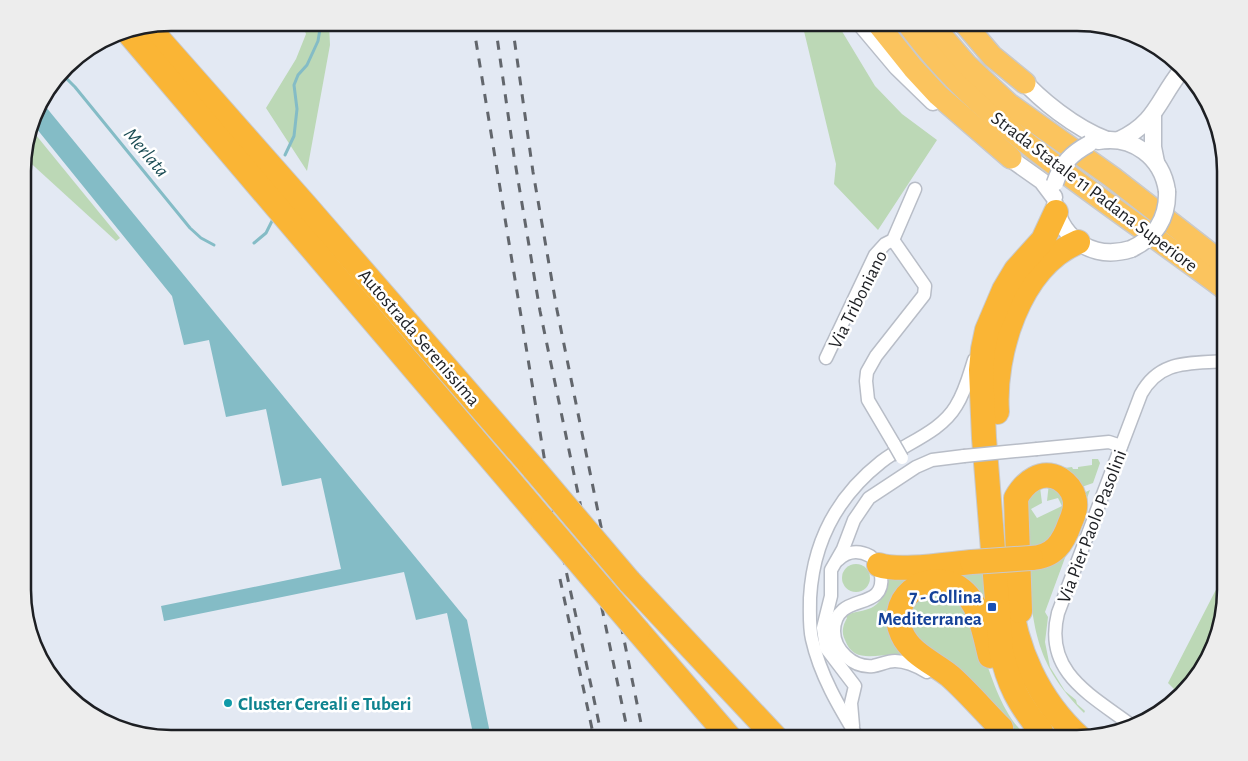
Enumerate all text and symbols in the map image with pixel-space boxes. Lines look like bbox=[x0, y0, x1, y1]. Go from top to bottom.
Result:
street label: Strada Statale 11 Padana Superiore bbox=[987, 108, 1201, 276]
water label: Merlata bbox=[120, 124, 172, 181]
street label: Via Triboniano bbox=[826, 248, 891, 352]
street label: Autostrada Serenissima bbox=[355, 266, 483, 410]
street label: Via Pier Paolo Pasolini bbox=[1054, 447, 1130, 606]
place label: 7 - Collina Mediterranea bbox=[878, 588, 982, 629]
marker: 7 - Collina Mediterranea bbox=[986, 601, 998, 613]
place label: Cluster Cereali e Tuberi bbox=[238, 695, 411, 714]
marker: Cluster Cereali e Tuberi bbox=[222, 697, 234, 709]

